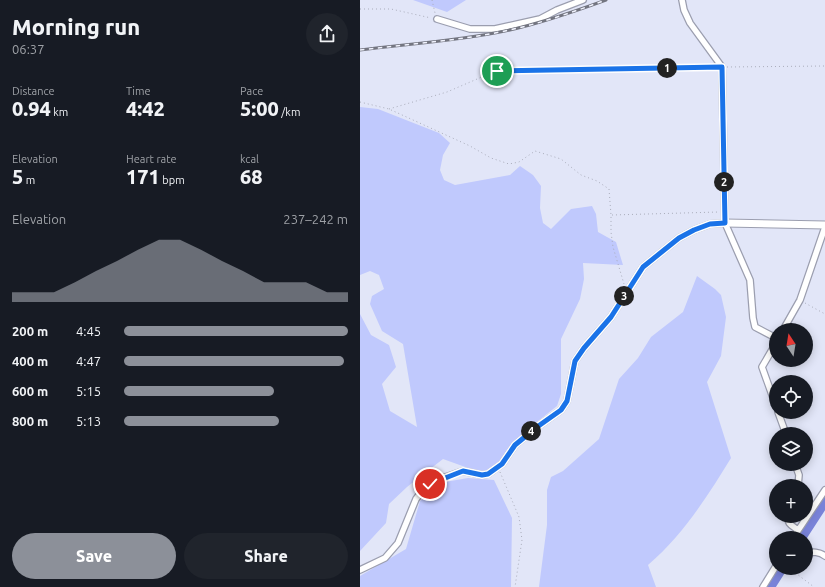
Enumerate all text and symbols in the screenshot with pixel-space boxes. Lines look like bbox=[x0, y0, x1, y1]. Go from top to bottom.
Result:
button: share bbox=[306, 13, 348, 55]
text: Morning run bbox=[12, 14, 140, 39]
text: 06:37 bbox=[12, 42, 45, 56]
pin bbox=[480, 54, 514, 88]
pin: 1 bbox=[657, 58, 677, 78]
icon: arrive bbox=[486, 60, 508, 82]
text: 1 bbox=[664, 62, 670, 74]
text: Distance bbox=[12, 85, 55, 97]
text: Time bbox=[126, 85, 151, 97]
text: Pace bbox=[240, 85, 263, 97]
text: 0.94 bbox=[12, 97, 51, 120]
text: 4:42 bbox=[126, 97, 165, 120]
text: 5:00 bbox=[240, 97, 279, 120]
text: km bbox=[51, 106, 68, 118]
text: /km bbox=[279, 106, 300, 118]
text: Elevation bbox=[12, 153, 58, 165]
text: Heart rate bbox=[126, 153, 177, 165]
text: kcal bbox=[240, 153, 259, 165]
text: 5 bbox=[12, 165, 23, 188]
text: 171 bbox=[126, 165, 160, 188]
text: 68 bbox=[240, 165, 263, 188]
pin: 2 bbox=[714, 172, 734, 192]
text: m bbox=[23, 174, 35, 186]
text: bpm bbox=[160, 174, 185, 186]
text: 2 bbox=[721, 176, 727, 188]
text: Elevation bbox=[12, 212, 66, 226]
text: 237–242 m bbox=[283, 212, 348, 226]
pin: 3 bbox=[614, 286, 634, 306]
text: 3 bbox=[621, 290, 627, 302]
north arrow bbox=[769, 323, 813, 367]
map controls bbox=[769, 323, 813, 575]
text: 200 m bbox=[12, 324, 48, 338]
text: 4:45 bbox=[76, 324, 101, 338]
text: 400 m bbox=[12, 354, 48, 368]
text: 4:47 bbox=[76, 354, 101, 368]
button: locate bbox=[769, 375, 813, 419]
text: 600 m bbox=[12, 384, 48, 398]
text: 5:15 bbox=[76, 384, 101, 398]
text: 800 m bbox=[12, 414, 48, 428]
text: 5:13 bbox=[76, 414, 101, 428]
pin: 4 bbox=[521, 421, 541, 441]
text: 4 bbox=[528, 425, 534, 437]
button: layers bbox=[769, 427, 813, 471]
pin bbox=[413, 467, 447, 501]
icon: check bbox=[419, 473, 441, 495]
button: + bbox=[769, 479, 813, 523]
button: − bbox=[769, 531, 813, 575]
button: Save bbox=[12, 533, 176, 579]
button: Share bbox=[184, 533, 348, 579]

